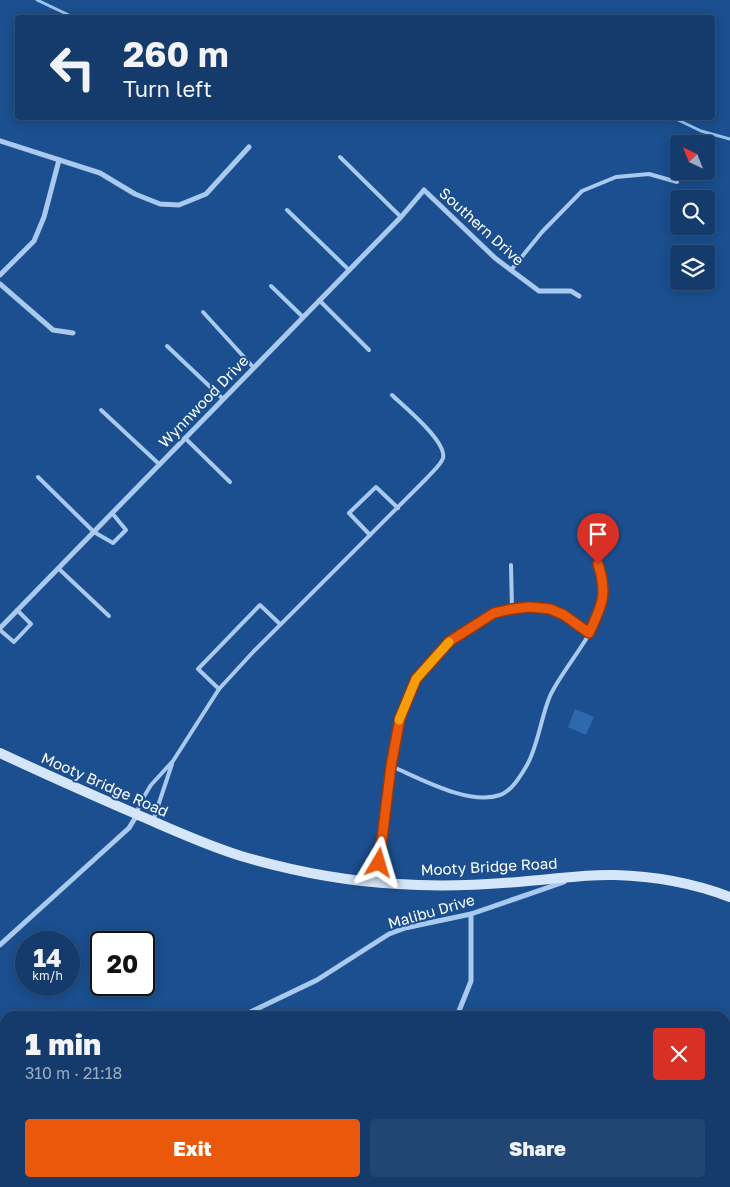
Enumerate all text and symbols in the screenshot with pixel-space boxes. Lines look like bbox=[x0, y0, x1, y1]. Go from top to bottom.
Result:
text: 260 m bbox=[123, 33, 229, 75]
icon: left bbox=[40, 35, 105, 100]
text: Turn left bbox=[123, 75, 212, 102]
north arrow bbox=[670, 135, 715, 180]
map controls bbox=[670, 135, 715, 290]
street label: Southern Drive bbox=[436, 183, 528, 269]
button: search bbox=[670, 190, 715, 235]
button: layers bbox=[670, 245, 715, 290]
street label: Wynnwood Drive bbox=[154, 351, 252, 451]
pin bbox=[577, 513, 619, 564]
icon: arrive bbox=[584, 520, 612, 548]
street label: Mooty Bridge Road bbox=[39, 748, 171, 820]
position arrow bbox=[352, 836, 404, 888]
street label: Mooty Bridge Road bbox=[420, 853, 558, 879]
street label: Malibu Drive bbox=[386, 890, 477, 932]
speed limit sign: 20 bbox=[90, 931, 155, 996]
text: 14 bbox=[33, 942, 62, 973]
text: km/h bbox=[32, 968, 63, 983]
text: 1 min bbox=[25, 1026, 101, 1062]
button: close bbox=[653, 1028, 705, 1080]
text: 310 m · 21:18 bbox=[25, 1063, 122, 1083]
button: Exit bbox=[25, 1119, 360, 1177]
button: Share bbox=[370, 1119, 705, 1177]

